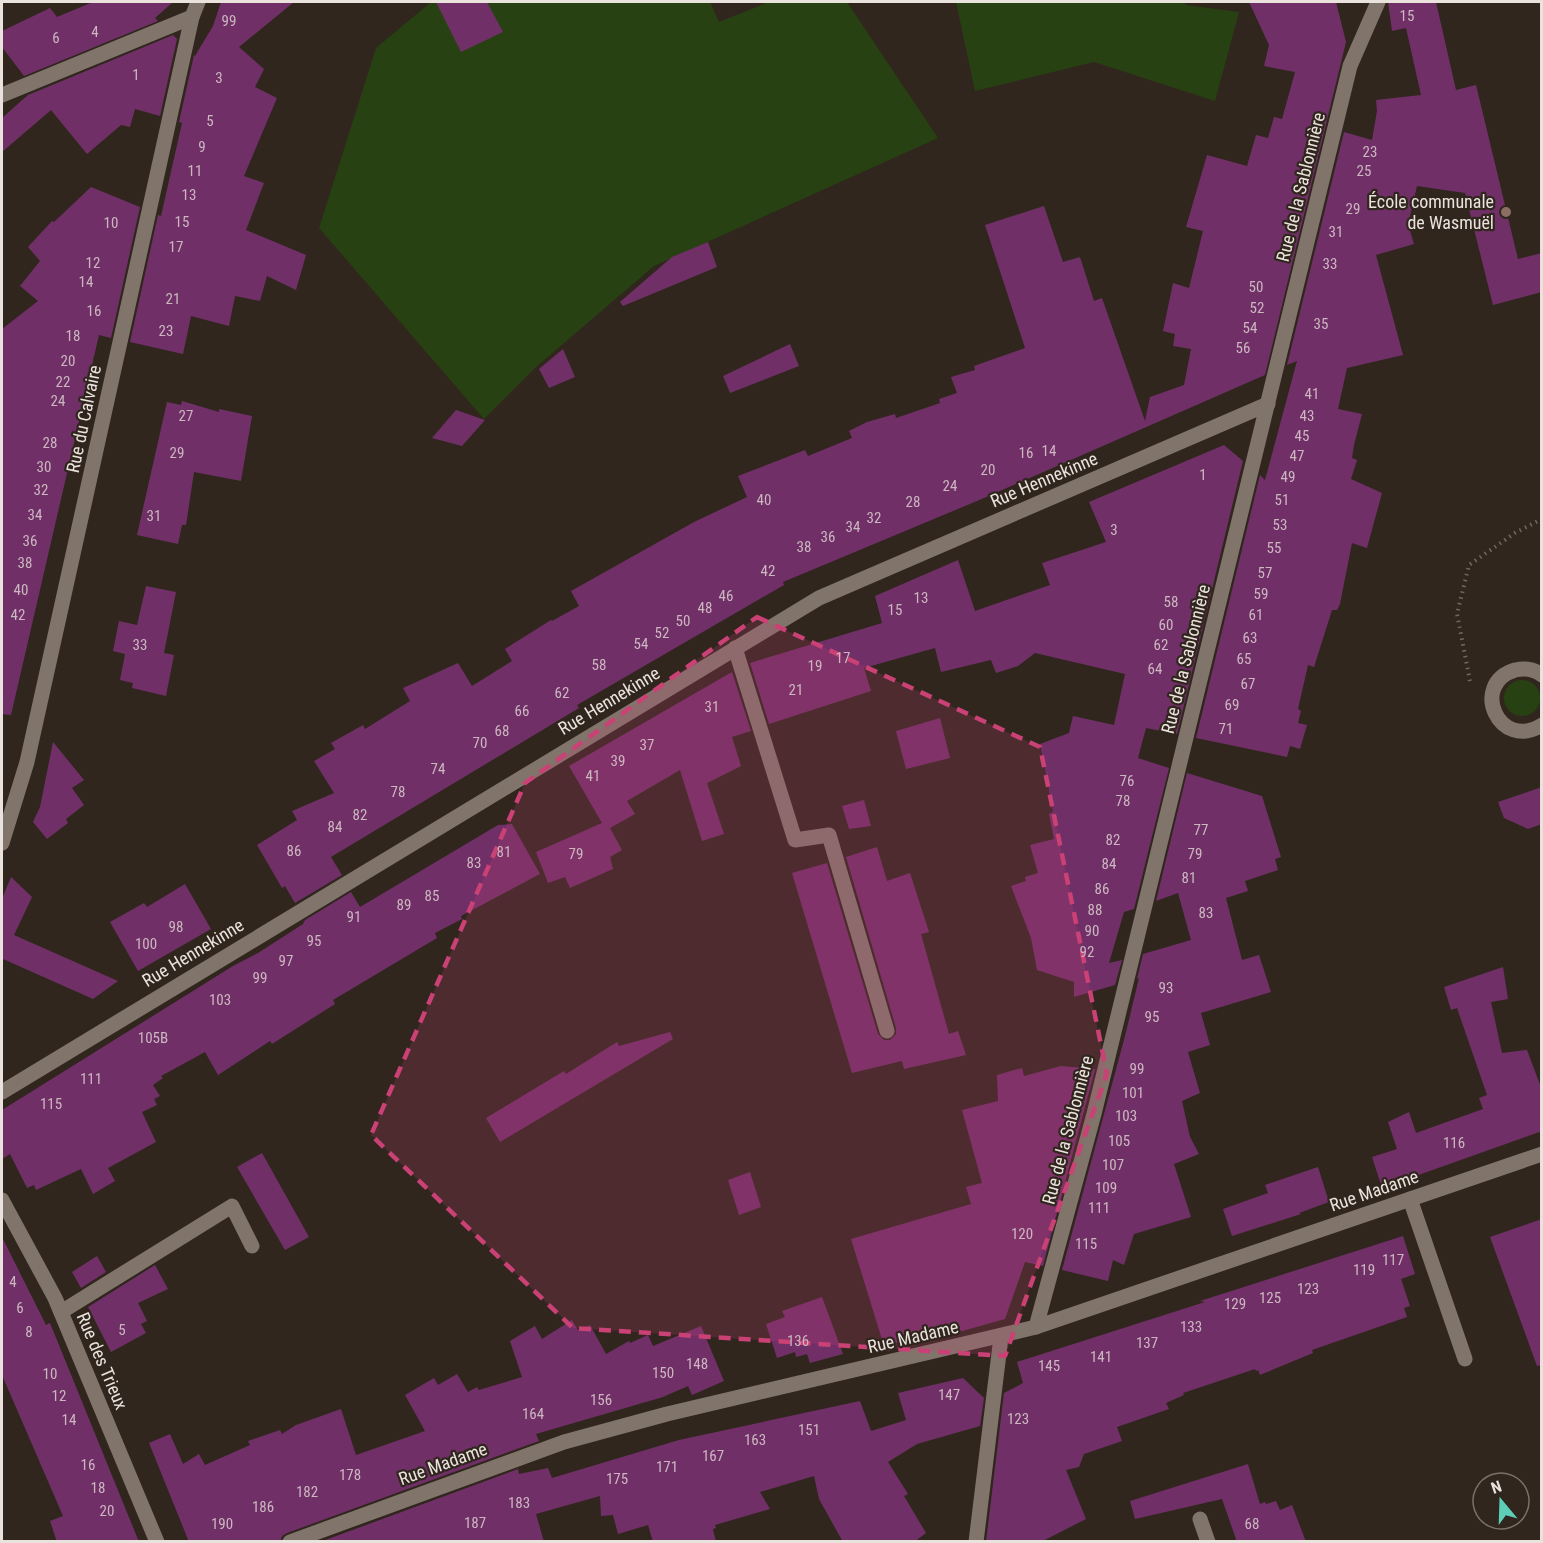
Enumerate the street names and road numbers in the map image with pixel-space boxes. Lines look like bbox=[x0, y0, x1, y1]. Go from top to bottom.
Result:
street label: Rue de la Sablonnière bbox=[1272, 110, 1329, 264]
street label: Rue du Calvaire bbox=[62, 363, 105, 475]
street label: Rue Hennekinne bbox=[987, 448, 1101, 512]
street label: Rue de la Sablonnière bbox=[1157, 582, 1214, 736]
street label: Rue Hennekinne bbox=[554, 662, 663, 739]
street label: Rue Hennekinne bbox=[138, 914, 247, 991]
street label: Rue de la Sablonnière bbox=[1038, 1053, 1097, 1206]
street label: Rue Madame bbox=[1327, 1166, 1421, 1216]
street label: Rue des Trieux bbox=[73, 1309, 132, 1413]
street label: Rue Madame bbox=[865, 1316, 960, 1357]
street label: Rue Madame bbox=[396, 1438, 490, 1489]

